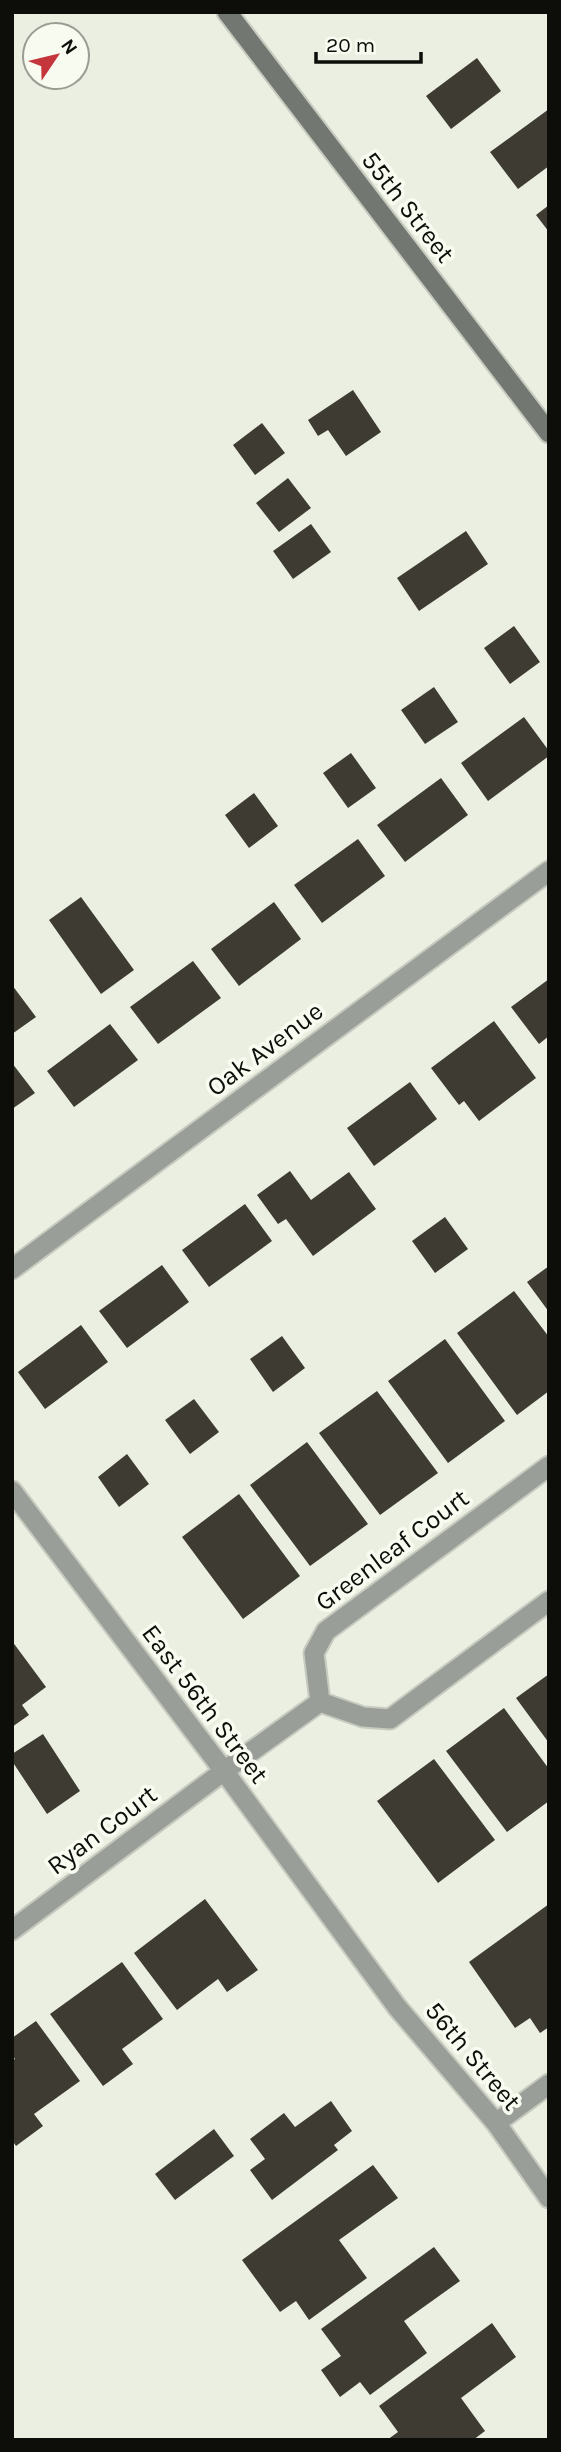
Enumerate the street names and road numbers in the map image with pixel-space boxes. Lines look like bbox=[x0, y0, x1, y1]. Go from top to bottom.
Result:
street label: 55th Street bbox=[355, 145, 461, 269]
street label: Oak Avenue bbox=[201, 995, 329, 1103]
street label: Greenleaf Court bbox=[309, 1482, 475, 1618]
street label: East 56th Street bbox=[135, 1618, 275, 1790]
street label: Ryan Court bbox=[41, 1779, 163, 1881]
street label: 56th Street bbox=[419, 1995, 528, 2117]

